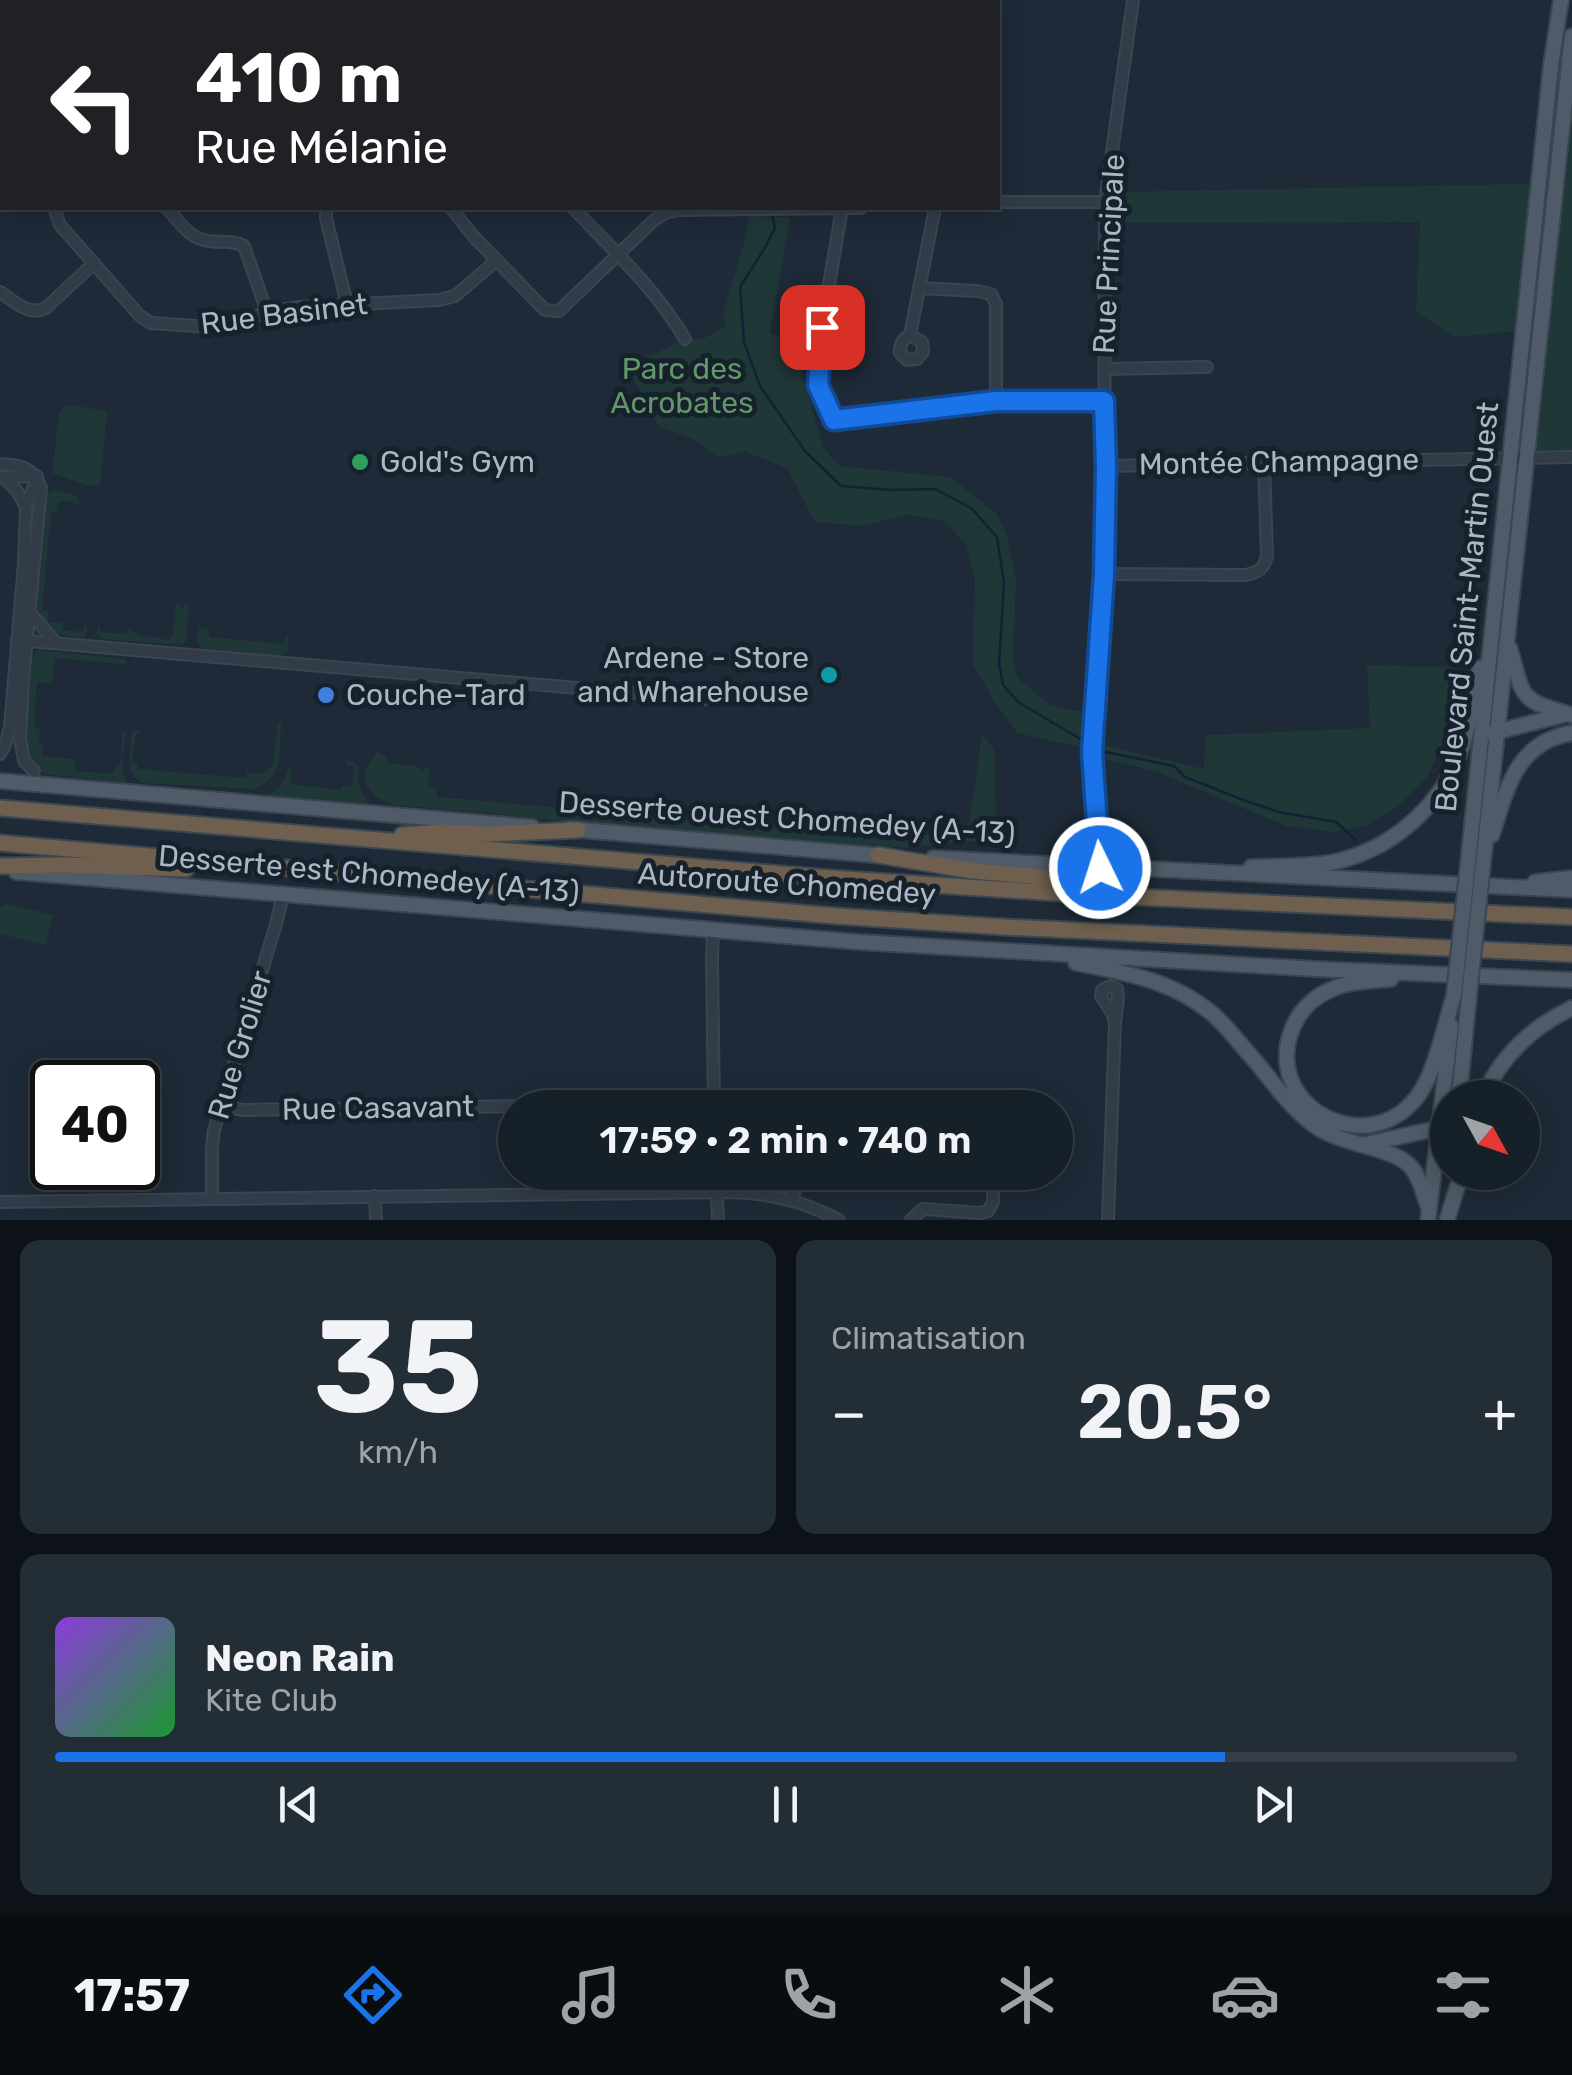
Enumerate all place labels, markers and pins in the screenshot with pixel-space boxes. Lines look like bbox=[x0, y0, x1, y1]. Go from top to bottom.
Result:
pin bbox=[780, 285, 865, 370]
place label: Gold's Gym bbox=[380, 444, 535, 480]
marker: Gold's Gym bbox=[349, 451, 371, 473]
place label: Ardene - Store and Wharehouse bbox=[577, 640, 809, 710]
marker: Ardene - Store and Wharehouse bbox=[818, 664, 840, 686]
place label: Couche-Tard bbox=[346, 677, 526, 713]
marker: Couche-Tard bbox=[315, 684, 337, 706]

